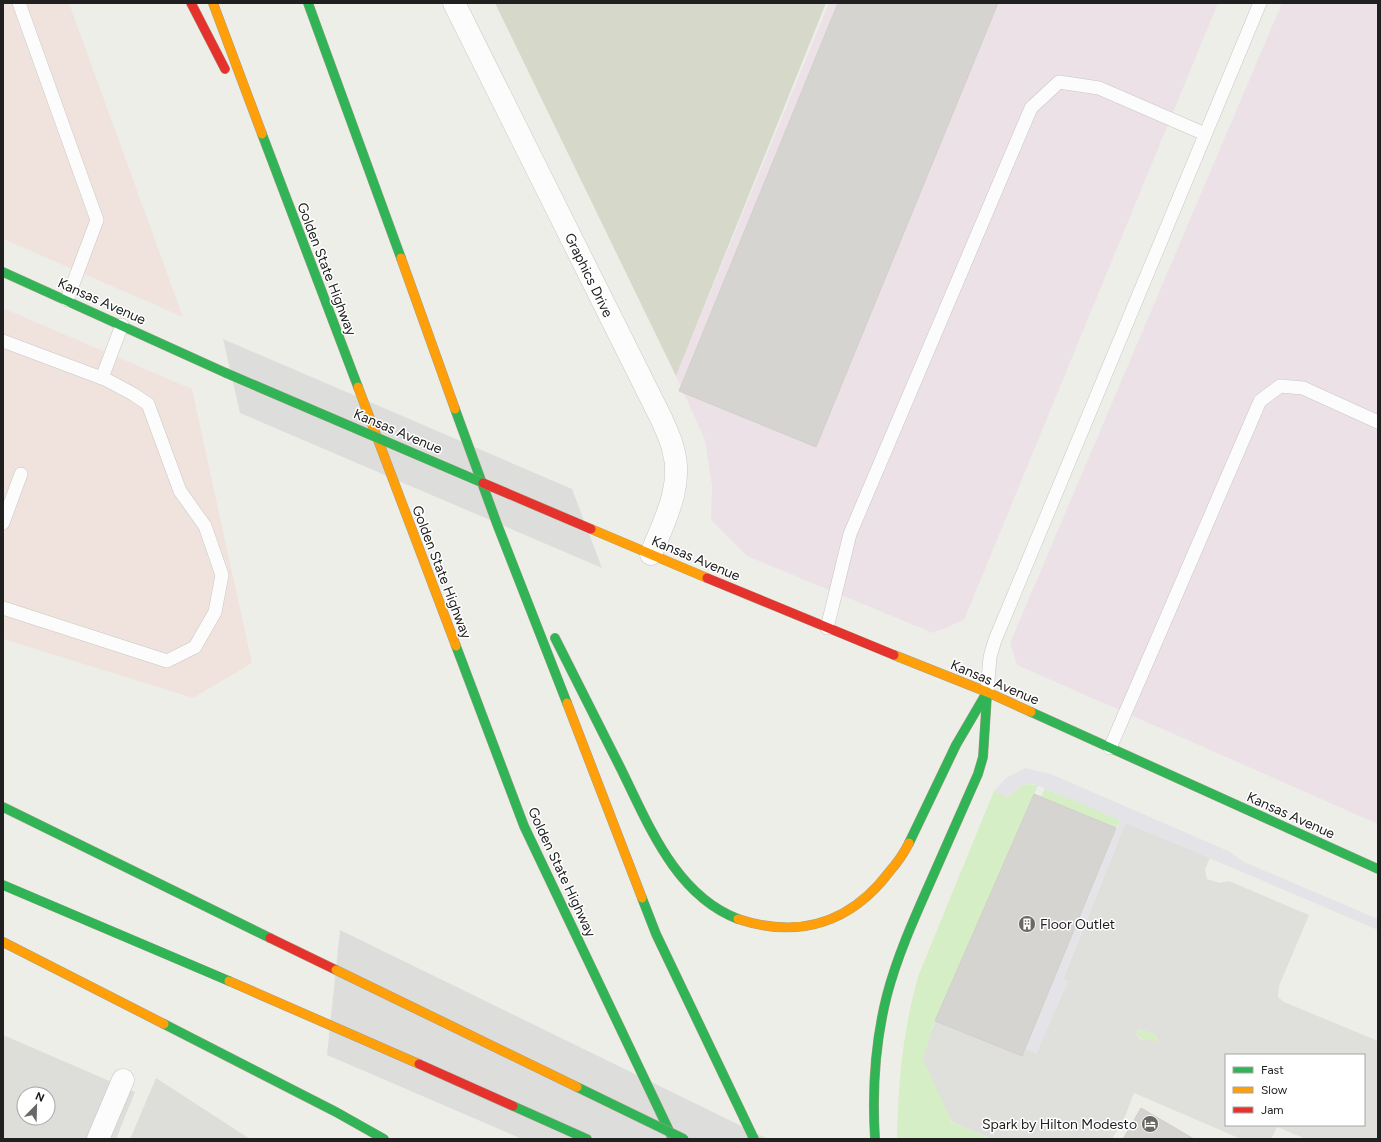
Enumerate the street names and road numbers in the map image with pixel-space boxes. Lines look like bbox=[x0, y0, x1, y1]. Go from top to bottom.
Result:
street label: Golden State Highway bbox=[293, 200, 360, 339]
street label: Graphics Drive bbox=[561, 230, 616, 321]
street label: Kansas Avenue bbox=[55, 274, 149, 329]
street label: Kansas Avenue bbox=[351, 405, 445, 458]
street label: Golden State Highway bbox=[408, 503, 475, 642]
street label: Kansas Avenue bbox=[649, 532, 743, 585]
street label: Kansas Avenue bbox=[948, 656, 1042, 709]
street label: Kansas Avenue bbox=[1244, 788, 1338, 843]
street label: Golden State Highway bbox=[524, 805, 599, 940]

